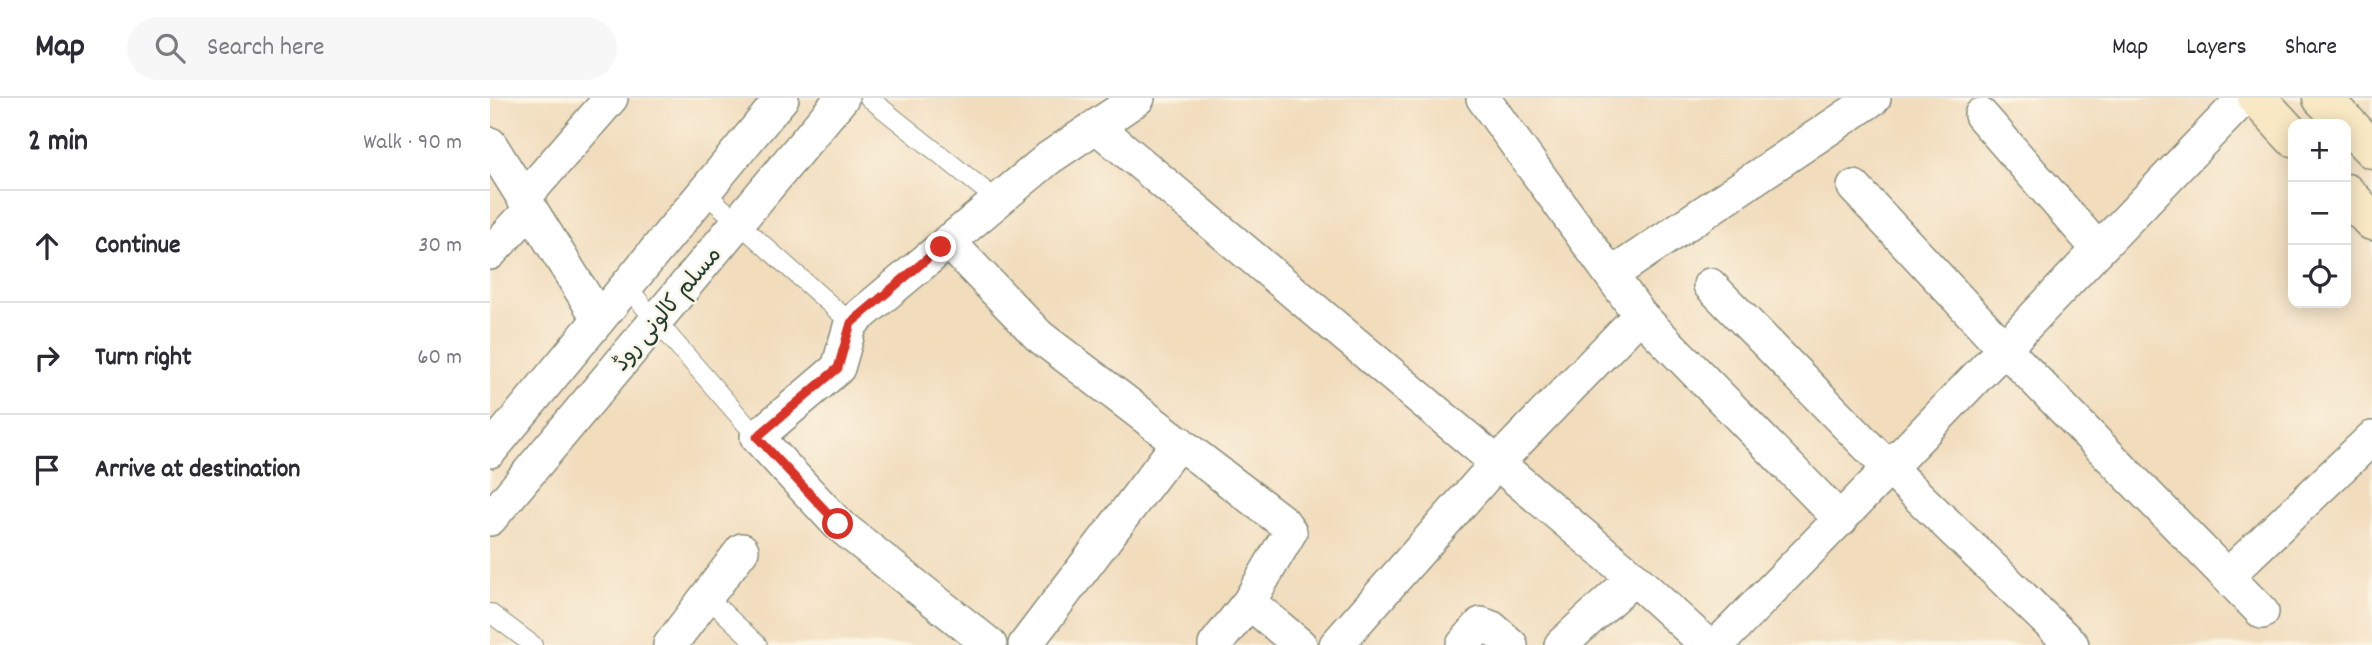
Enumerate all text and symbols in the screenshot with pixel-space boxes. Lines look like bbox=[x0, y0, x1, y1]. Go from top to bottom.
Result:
search box bbox=[127, 17, 617, 80]
text: Map bbox=[35, 25, 85, 72]
icon: search bbox=[151, 29, 189, 67]
text: Search here bbox=[207, 30, 325, 67]
text: Map bbox=[2112, 31, 2148, 65]
text: Layers bbox=[2186, 31, 2247, 65]
text: Share bbox=[2285, 31, 2337, 65]
map controls bbox=[2288, 119, 2351, 308]
button: + bbox=[2288, 119, 2351, 182]
text: 2 min bbox=[28, 122, 88, 165]
text: Walk · 90 m bbox=[363, 127, 462, 160]
button: − bbox=[2288, 182, 2351, 245]
icon: ahead bbox=[28, 227, 66, 265]
text: Continue bbox=[95, 228, 180, 265]
text: 30 m bbox=[418, 230, 462, 263]
route end bbox=[925, 231, 956, 262]
street label: مسلم کالونی روڈ bbox=[607, 241, 731, 380]
button: locate bbox=[2288, 245, 2351, 308]
icon: right bbox=[28, 339, 66, 377]
text: Turn right bbox=[95, 340, 192, 377]
text: 60 m bbox=[417, 342, 462, 375]
icon: arrive bbox=[28, 451, 66, 489]
text: Arrive at destination bbox=[95, 452, 300, 489]
route start bbox=[822, 508, 853, 539]

